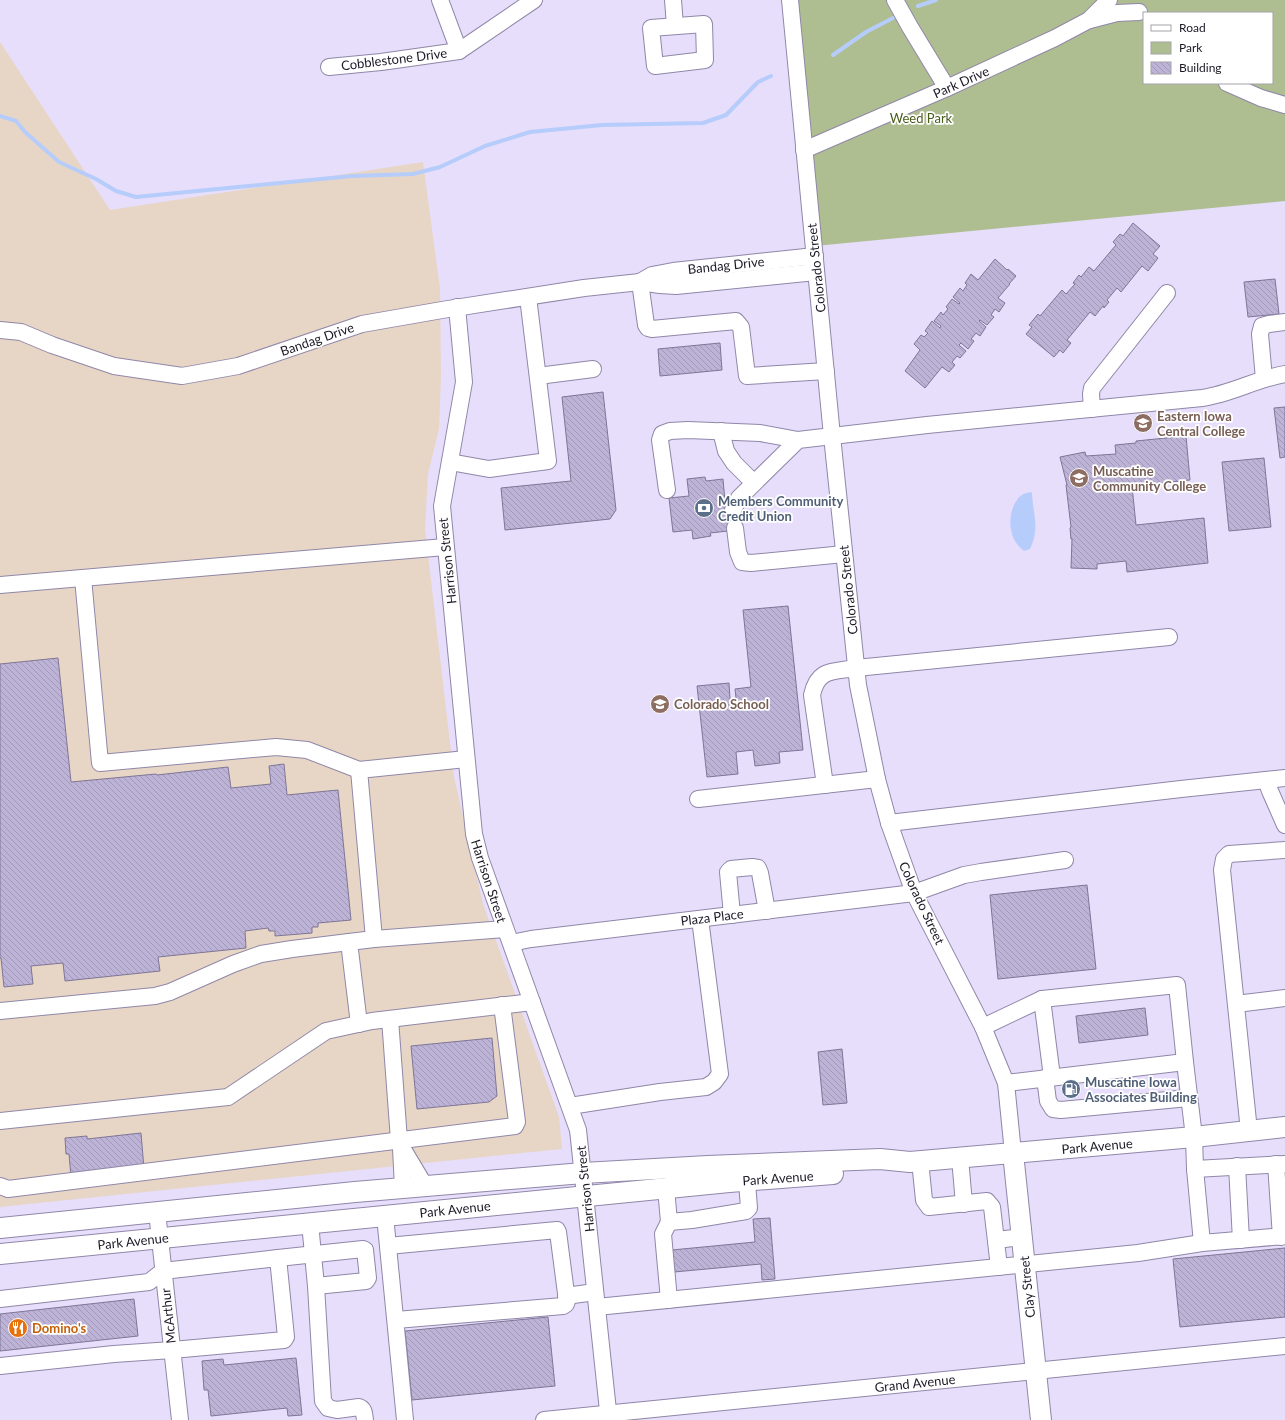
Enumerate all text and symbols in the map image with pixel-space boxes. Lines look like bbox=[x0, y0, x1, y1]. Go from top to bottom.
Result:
legend bbox=[1143, 12, 1273, 84]
text: Road bbox=[1179, 20, 1206, 35]
text: Park bbox=[1179, 40, 1203, 55]
street label: Cobblestone Drive bbox=[340, 45, 448, 73]
text: Building bbox=[1179, 60, 1222, 75]
street label: Park Drive bbox=[930, 62, 992, 101]
park label: Weed Park bbox=[890, 110, 953, 126]
street label: Colorado Street bbox=[803, 222, 829, 313]
street label: Bandag Drive bbox=[687, 253, 765, 277]
street label: Bandag Drive bbox=[278, 319, 356, 359]
place label: Eastern Iowa Central College bbox=[1157, 408, 1245, 439]
school or university icon: Eastern Iowa Central College bbox=[1132, 412, 1154, 434]
place label: Muscatine Community College bbox=[1093, 463, 1206, 494]
school or university icon: Muscatine Community College bbox=[1068, 467, 1090, 489]
place label: Members Community Credit Union bbox=[718, 493, 843, 524]
bank icon: Members Community Credit Union bbox=[693, 497, 715, 519]
street label: Harrison Street bbox=[434, 517, 459, 605]
street label: Colorado Street bbox=[835, 544, 861, 635]
school or university icon: Colorado School bbox=[649, 693, 671, 715]
place label: Colorado School bbox=[674, 696, 769, 712]
street label: Harrison Street bbox=[468, 837, 510, 925]
street label: Colorado Street bbox=[896, 859, 948, 947]
street label: Plaza Place bbox=[680, 905, 744, 929]
place label: Muscatine Iowa Associates Building bbox=[1084, 1074, 1197, 1105]
fuel station icon: Muscatine Iowa Associates Building bbox=[1060, 1078, 1082, 1100]
street label: Park Avenue bbox=[1061, 1135, 1133, 1157]
street label: Harrison Street bbox=[572, 1145, 597, 1233]
street label: Park Avenue bbox=[742, 1168, 814, 1188]
street label: Park Avenue bbox=[419, 1197, 491, 1221]
street label: Park Avenue bbox=[97, 1229, 169, 1253]
street label: Clay Street bbox=[1016, 1255, 1038, 1319]
street label: McArthur bbox=[157, 1287, 179, 1344]
restaurant icon: Domino's bbox=[7, 1317, 29, 1339]
place label: Domino's bbox=[32, 1320, 87, 1336]
street label: Grand Avenue bbox=[874, 1371, 956, 1395]

